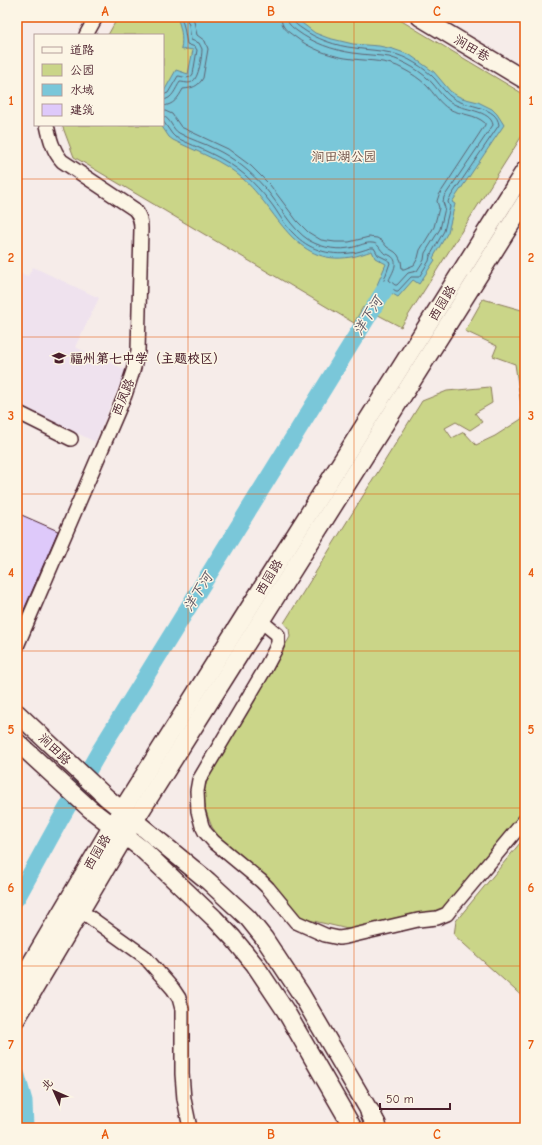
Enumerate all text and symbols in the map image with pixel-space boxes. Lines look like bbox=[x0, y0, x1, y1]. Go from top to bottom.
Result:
text: A bbox=[101, 4, 109, 19]
text: B bbox=[267, 4, 275, 19]
text: C bbox=[433, 4, 441, 19]
street label: 涧田巷 bbox=[451, 32, 493, 64]
legend bbox=[34, 34, 164, 126]
text: 道路 bbox=[70, 43, 94, 57]
text: 公园 bbox=[70, 63, 94, 77]
text: 水域 bbox=[70, 83, 94, 97]
text: 1 bbox=[8, 93, 14, 108]
text: 1 bbox=[528, 93, 534, 108]
text: 建筑 bbox=[70, 103, 94, 117]
park label: 涧田湖公园 bbox=[311, 149, 377, 164]
text: 2 bbox=[8, 250, 14, 265]
text: 2 bbox=[528, 250, 534, 265]
street label: 西园路 bbox=[425, 282, 459, 324]
water label: 洋下河 bbox=[350, 292, 387, 338]
school or university icon: 福州第七中学（主题校区） bbox=[51, 350, 67, 366]
place label: 福州第七中学（主题校区） bbox=[70, 351, 226, 366]
street label: 西凤路 bbox=[109, 376, 137, 418]
text: 3 bbox=[8, 408, 14, 423]
text: 3 bbox=[528, 408, 534, 423]
street label: 西园路 bbox=[252, 556, 286, 598]
text: 4 bbox=[8, 565, 14, 580]
text: 4 bbox=[528, 565, 534, 580]
water label: 洋下河 bbox=[180, 568, 217, 614]
text: 5 bbox=[8, 722, 15, 737]
text: 5 bbox=[528, 722, 535, 737]
street label: 涧田路 bbox=[36, 730, 74, 768]
street label: 西园路 bbox=[81, 831, 113, 873]
text: 6 bbox=[8, 880, 15, 895]
text: 6 bbox=[528, 880, 535, 895]
text: 7 bbox=[8, 1037, 14, 1052]
text: 7 bbox=[528, 1037, 534, 1052]
north arrow bbox=[34, 1071, 74, 1111]
text: 北 bbox=[39, 1076, 56, 1093]
scale bar bbox=[380, 1085, 450, 1111]
text: 50 m bbox=[386, 1092, 414, 1106]
text: A bbox=[101, 1127, 109, 1142]
text: B bbox=[267, 1127, 275, 1142]
text: C bbox=[433, 1127, 441, 1142]

